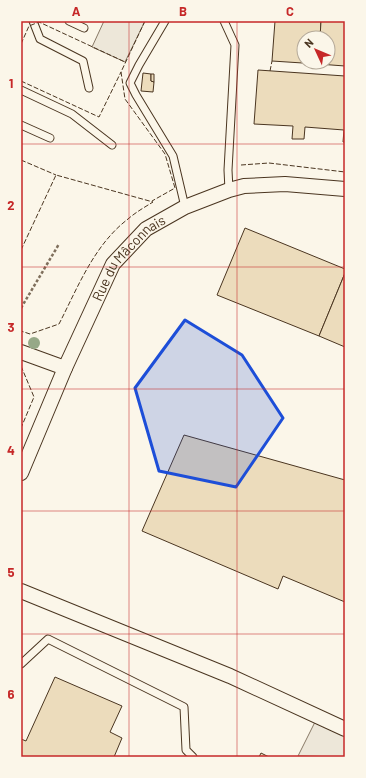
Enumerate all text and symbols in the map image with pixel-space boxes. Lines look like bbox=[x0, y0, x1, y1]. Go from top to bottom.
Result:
text: A bbox=[72, 3, 81, 19]
text: B bbox=[179, 3, 187, 19]
text: C bbox=[286, 3, 294, 19]
north arrow bbox=[296, 30, 336, 70]
text: N bbox=[301, 36, 316, 50]
text: 1 bbox=[9, 75, 13, 91]
text: 2 bbox=[7, 197, 15, 213]
street label: Rue du Mâconnais bbox=[88, 211, 168, 304]
text: 3 bbox=[7, 319, 15, 335]
text: 4 bbox=[7, 442, 15, 458]
text: 5 bbox=[7, 564, 15, 580]
text: 6 bbox=[8, 686, 15, 702]

